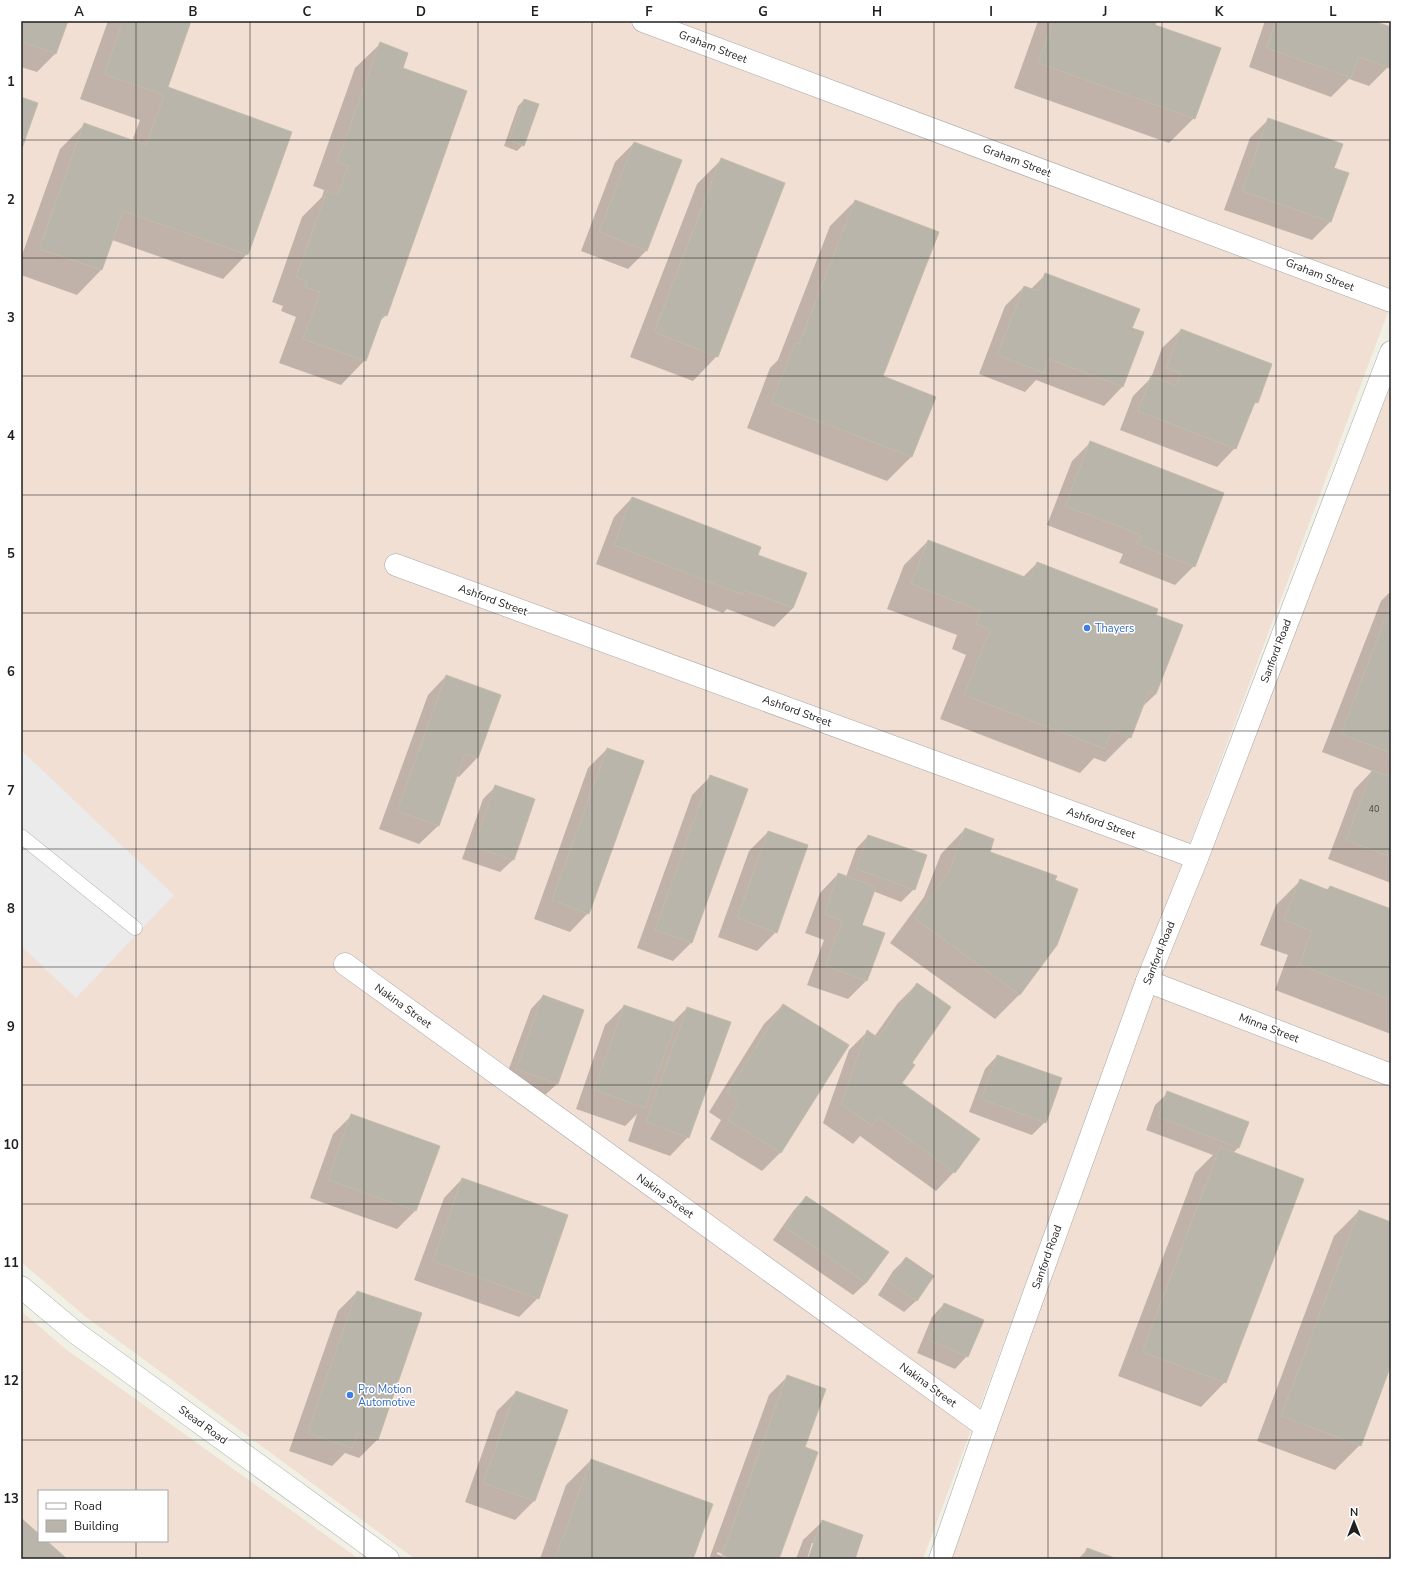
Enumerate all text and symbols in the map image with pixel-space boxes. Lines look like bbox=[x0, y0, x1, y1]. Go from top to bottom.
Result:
text: A bbox=[74, 3, 84, 21]
text: B bbox=[189, 3, 198, 21]
text: C bbox=[303, 3, 312, 21]
text: D bbox=[416, 3, 426, 21]
text: E bbox=[531, 3, 539, 21]
text: F bbox=[645, 3, 653, 21]
text: G bbox=[758, 3, 768, 21]
text: H bbox=[872, 3, 882, 21]
text: I bbox=[989, 3, 993, 21]
text: J bbox=[1102, 3, 1107, 21]
text: K bbox=[1215, 3, 1224, 21]
text: L bbox=[1329, 3, 1337, 21]
street label: Graham Street bbox=[677, 27, 749, 67]
text: 1 bbox=[7, 73, 15, 91]
street label: Graham Street bbox=[981, 141, 1053, 181]
text: 2 bbox=[7, 191, 15, 209]
street label: Graham Street bbox=[1284, 255, 1356, 295]
text: 3 bbox=[7, 309, 15, 327]
text: 4 bbox=[7, 427, 15, 445]
text: 5 bbox=[7, 545, 15, 563]
street label: Ashford Street bbox=[456, 581, 530, 619]
street label: Sanford Road bbox=[1257, 617, 1295, 685]
place label: Thayers bbox=[1095, 621, 1134, 636]
marker: Thayers bbox=[1082, 623, 1092, 633]
text: 6 bbox=[7, 663, 15, 681]
street label: Ashford Street bbox=[760, 692, 834, 730]
text: 7 bbox=[7, 782, 15, 800]
house number: 40 bbox=[1369, 803, 1379, 815]
street label: Ashford Street bbox=[1064, 804, 1138, 842]
text: 8 bbox=[7, 900, 15, 918]
street label: Sanford Road bbox=[1139, 919, 1179, 987]
street label: Nakina Street bbox=[372, 980, 435, 1032]
street label: Minna Street bbox=[1237, 1010, 1301, 1046]
text: 9 bbox=[7, 1018, 15, 1036]
text: 10 bbox=[3, 1136, 19, 1154]
street label: Nakina Street bbox=[634, 1170, 697, 1222]
street label: Sanford Road bbox=[1028, 1223, 1066, 1291]
text: 11 bbox=[3, 1254, 19, 1272]
street label: Nakina Street bbox=[897, 1359, 960, 1411]
text: 12 bbox=[3, 1372, 19, 1390]
place label: Pro Motion Automotive bbox=[358, 1382, 416, 1410]
marker: Pro Motion Automotive bbox=[345, 1390, 355, 1400]
street label: Stead Road bbox=[176, 1402, 230, 1448]
text: 13 bbox=[3, 1490, 19, 1508]
legend bbox=[38, 1490, 168, 1542]
text: Road bbox=[74, 1498, 102, 1514]
north arrow bbox=[1334, 1502, 1374, 1542]
text: N bbox=[1350, 1505, 1358, 1520]
text: Building bbox=[74, 1518, 119, 1534]

